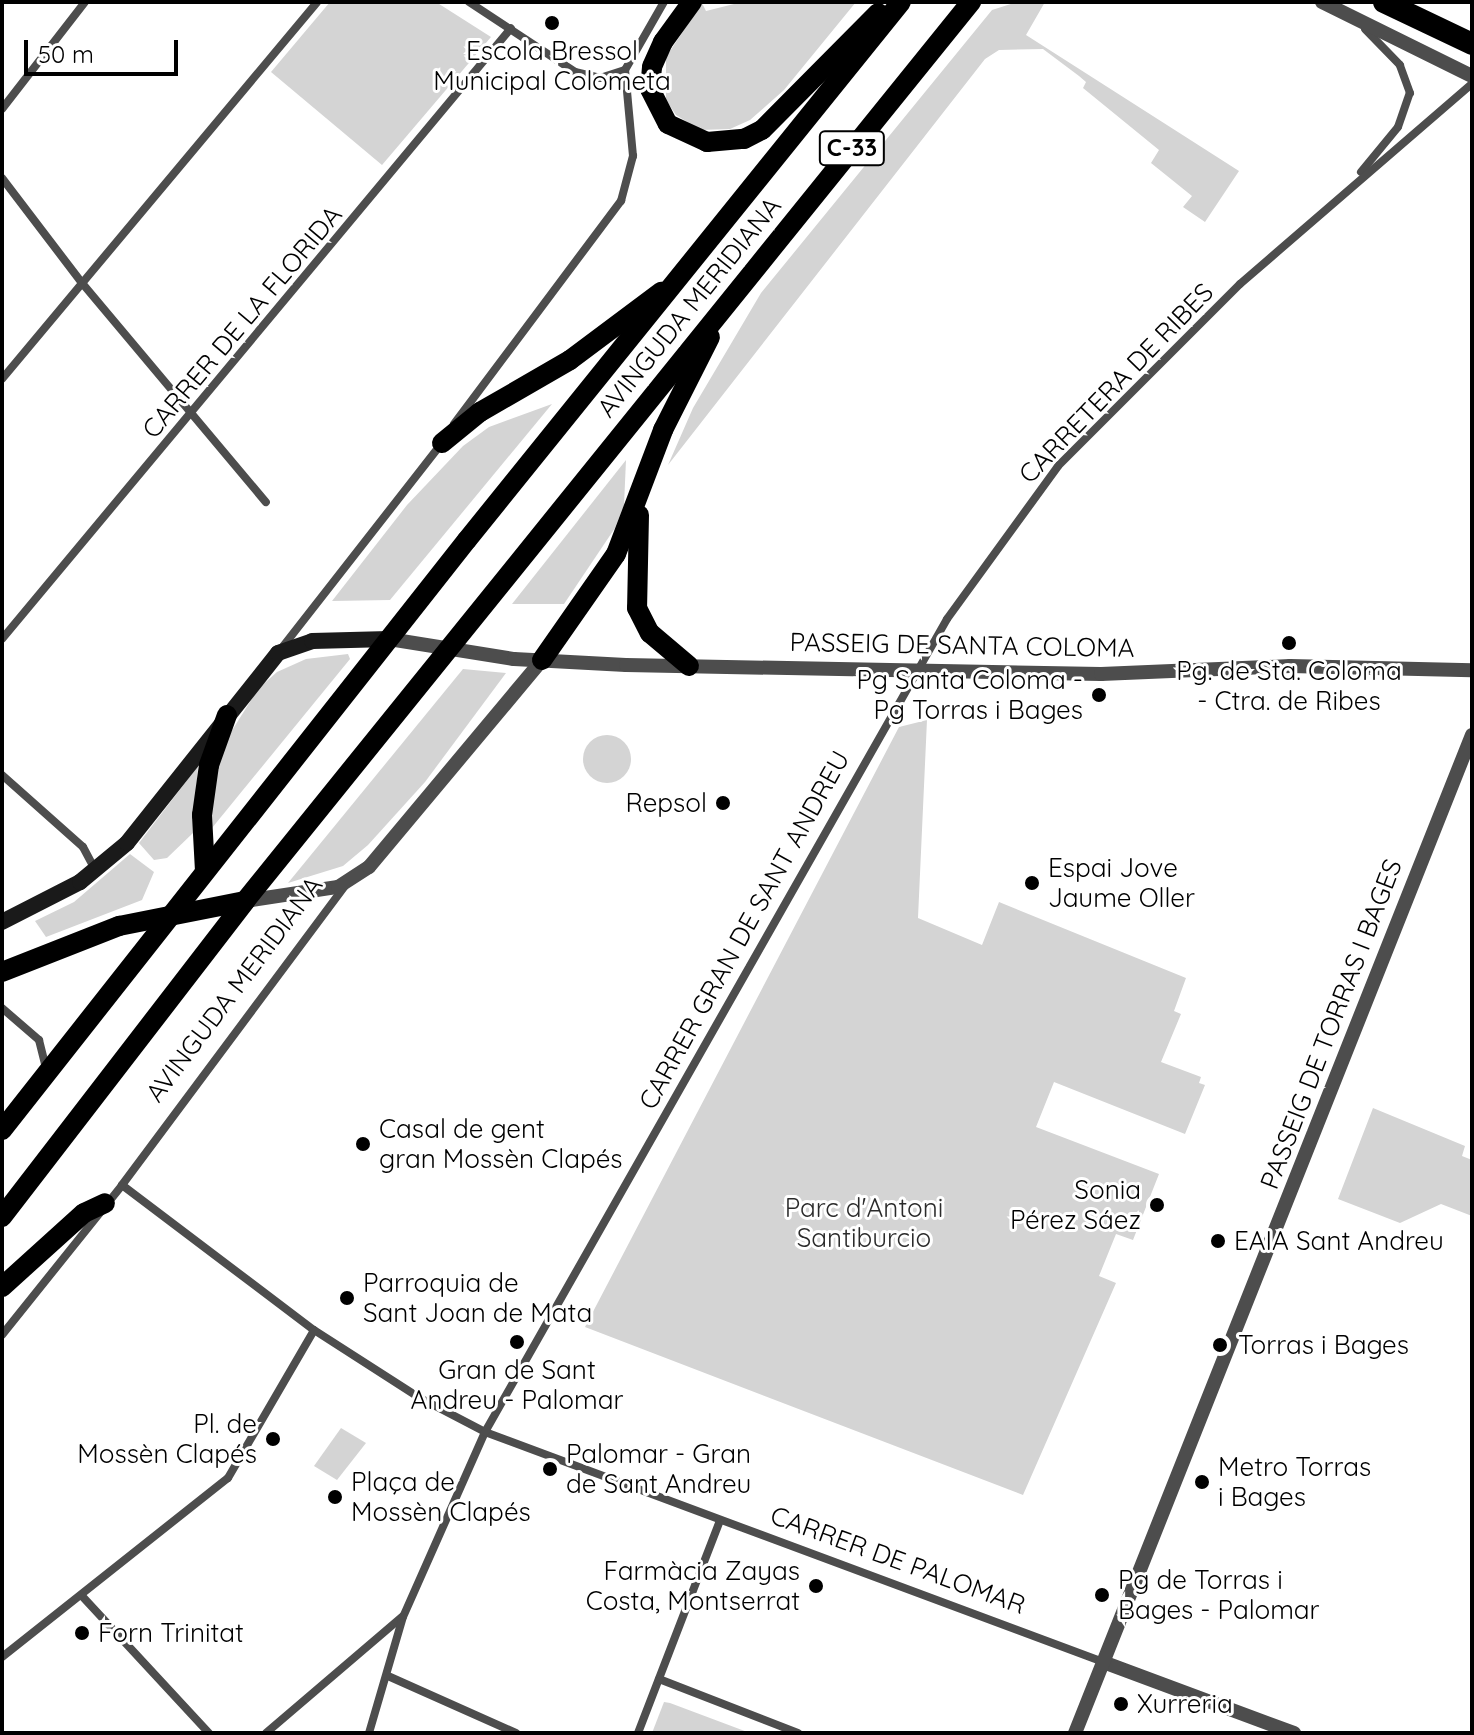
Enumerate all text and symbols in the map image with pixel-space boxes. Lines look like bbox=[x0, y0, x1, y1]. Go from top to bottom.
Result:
marker: Escola Bressol Municipal Colometa bbox=[543, 14, 561, 32]
scale bar bbox=[28, 24, 182, 74]
place label: Escola Bressol Municipal Colometa bbox=[433, 35, 671, 96]
text: 50 m bbox=[38, 39, 94, 69]
road number: C-33 bbox=[818, 128, 886, 168]
street label: AVINGUDA MERIDIANA bbox=[591, 191, 787, 423]
street label: CARRER DE LA FLORIDA bbox=[136, 199, 348, 445]
street label: CARRETERA DE RIBES bbox=[1012, 276, 1220, 490]
street label: PASSEIG DE SANTA COLOMA bbox=[789, 626, 1135, 664]
marker: Pg. de Sta. Coloma - Ctra. de Ribes bbox=[1280, 634, 1298, 652]
place label: Pg. de Sta. Coloma - Ctra. de Ribes bbox=[1176, 655, 1402, 716]
place label: Pg Santa Coloma - Pg Torras i Bages bbox=[857, 664, 1083, 726]
marker: Pg Santa Coloma - Pg Torras i Bages bbox=[1090, 686, 1108, 704]
street label: CARRER GRAN DE SANT ANDREU bbox=[632, 745, 856, 1115]
place label: Repsol bbox=[625, 787, 707, 819]
marker: Repsol bbox=[714, 794, 732, 812]
place label: Espai Jove Jaume Oller bbox=[1048, 852, 1195, 914]
street label: PASSEIG DE TORRAS I BAGES bbox=[1254, 855, 1408, 1193]
street label: AVINGUDA MERIDIANA bbox=[139, 870, 329, 1108]
marker: Espai Jove Jaume Oller bbox=[1023, 874, 1041, 892]
place label: Casal de gent gran Mossèn Clapés bbox=[379, 1113, 623, 1174]
marker: Casal de gent gran Mossèn Clapés bbox=[354, 1135, 372, 1153]
place label: Sonia Pérez Sáez bbox=[1010, 1174, 1141, 1236]
park label: Parc d'Antoni Santiburcio bbox=[785, 1192, 943, 1254]
marker: Sonia Pérez Sáez bbox=[1148, 1196, 1166, 1214]
place label: EAIA Sant Andreu bbox=[1234, 1225, 1444, 1257]
marker: EAIA Sant Andreu bbox=[1209, 1232, 1227, 1250]
place label: Parroquia de Sant Joan de Mata bbox=[363, 1267, 592, 1328]
marker: Parroquia de Sant Joan de Mata bbox=[338, 1289, 356, 1307]
place label: Torras i Bages bbox=[1238, 1329, 1409, 1361]
marker: Gran de Sant Andreu - Palomar bbox=[508, 1333, 526, 1351]
marker: Torras i Bages bbox=[1209, 1334, 1231, 1356]
place label: Gran de Sant Andreu - Palomar bbox=[411, 1354, 623, 1416]
place label: Pl. de Mossèn Clapés bbox=[77, 1408, 257, 1470]
marker: Pl. de Mossèn Clapés bbox=[264, 1430, 282, 1448]
place label: Palomar - Gran de Sant Andreu bbox=[566, 1438, 751, 1500]
place label: Metro Torras i Bages bbox=[1218, 1451, 1371, 1512]
marker: Palomar - Gran de Sant Andreu bbox=[541, 1460, 559, 1478]
place label: Plaça de Mossèn Clapés bbox=[351, 1466, 531, 1528]
marker: Metro Torras i Bages bbox=[1193, 1473, 1211, 1491]
marker: Plaça de Mossèn Clapés bbox=[326, 1488, 344, 1506]
street label: CARRER DE PALOMAR bbox=[766, 1499, 1030, 1621]
place label: Farmàcia Zayas Costa, Montserrat bbox=[586, 1555, 800, 1616]
place label: Pg de Torras i Bages - Palomar bbox=[1118, 1564, 1320, 1626]
marker: Farmàcia Zayas Costa, Montserrat bbox=[807, 1577, 825, 1595]
marker: Pg de Torras i Bages - Palomar bbox=[1093, 1586, 1111, 1604]
place label: Forn Trinitat bbox=[98, 1617, 244, 1649]
marker: Forn Trinitat bbox=[73, 1624, 91, 1642]
place label: Xurreria bbox=[1137, 1688, 1233, 1720]
marker: Xurreria bbox=[1112, 1695, 1130, 1713]

